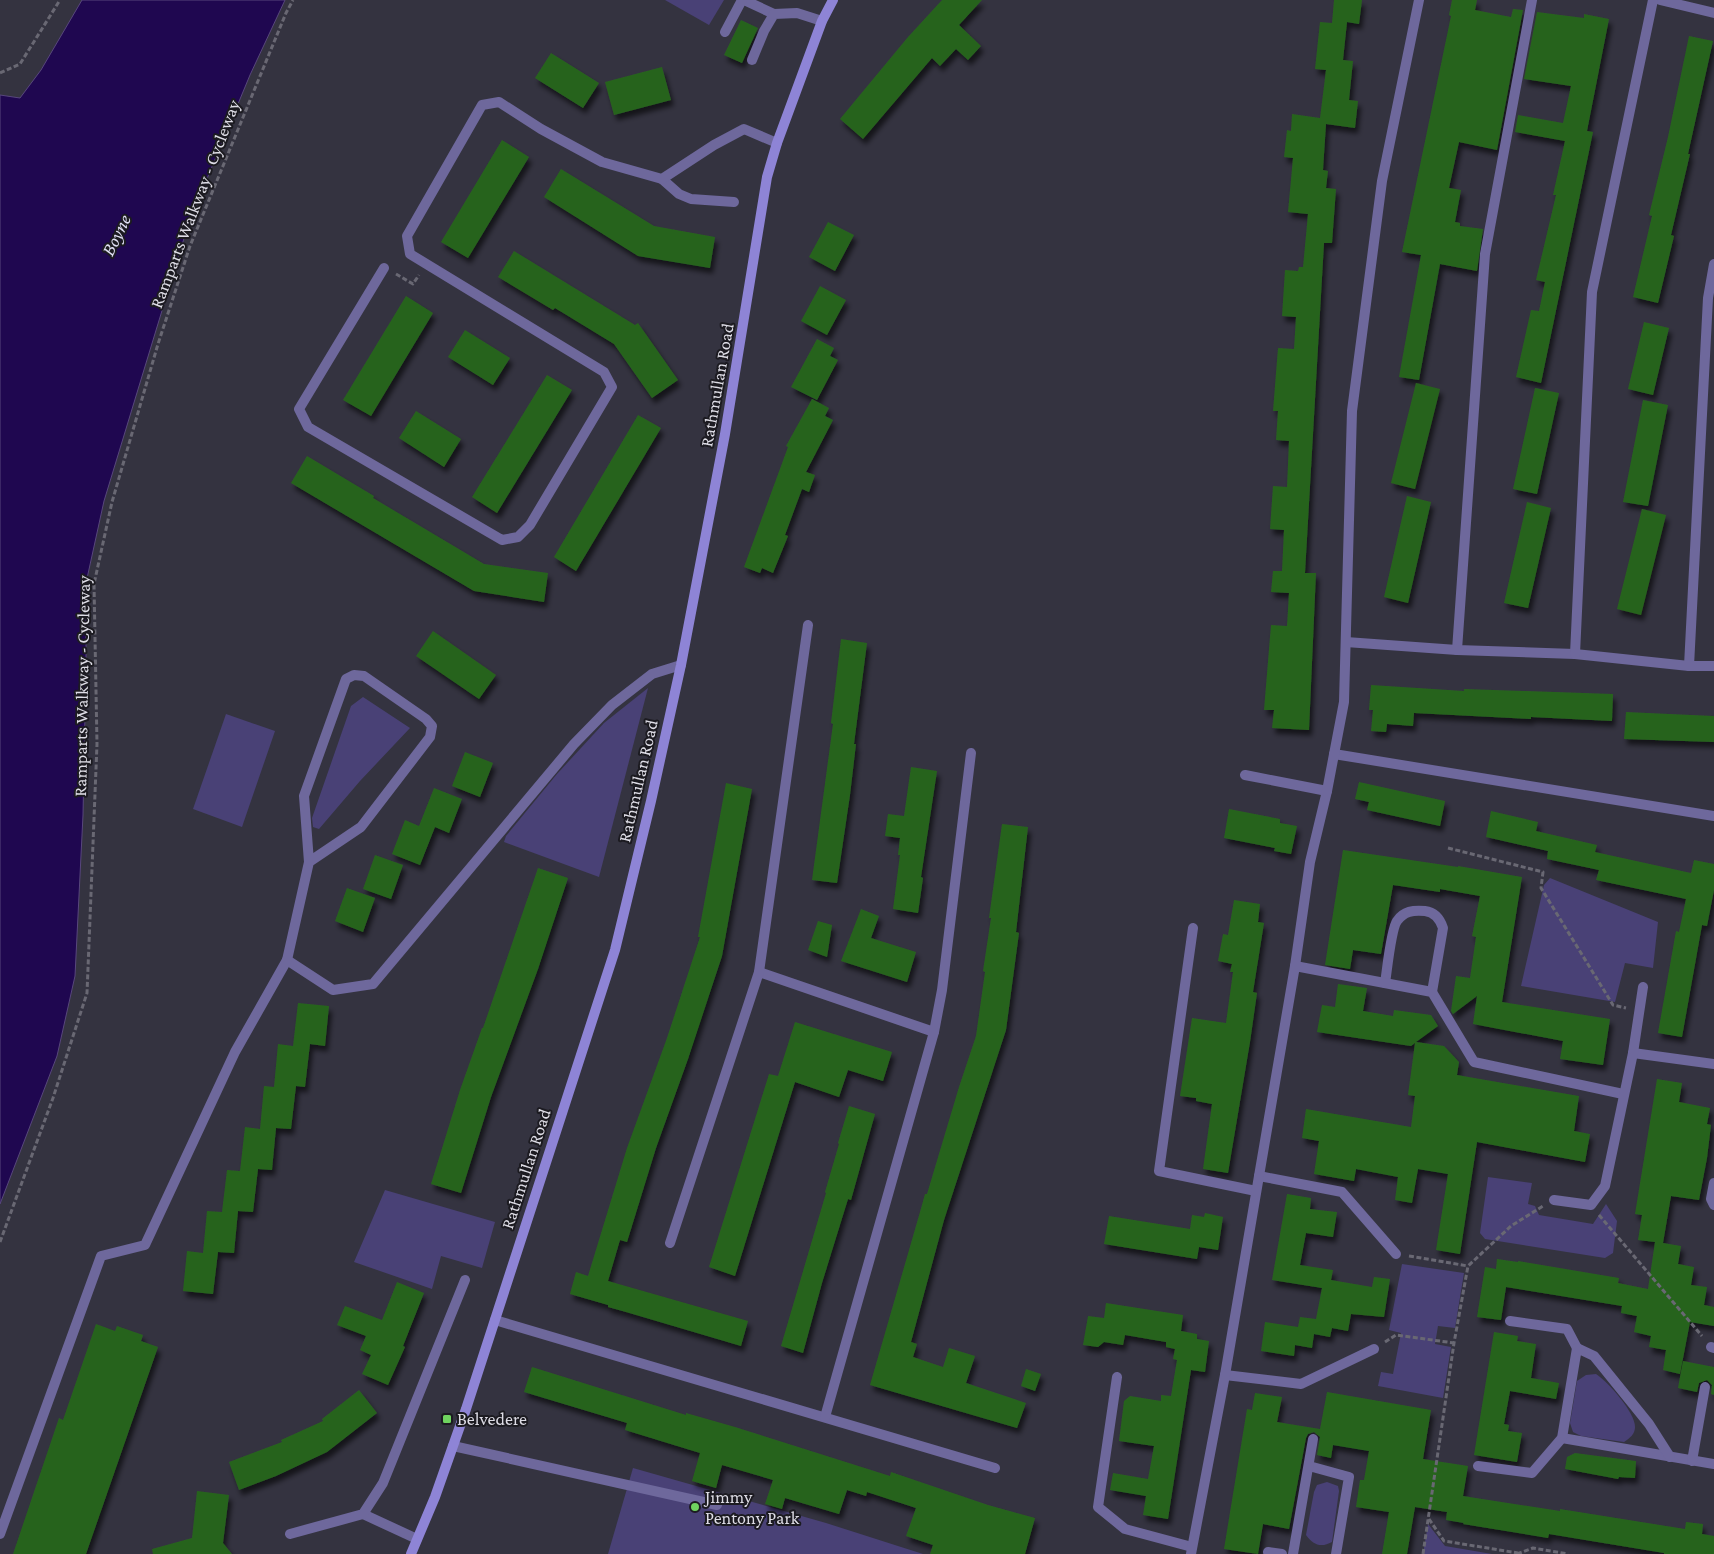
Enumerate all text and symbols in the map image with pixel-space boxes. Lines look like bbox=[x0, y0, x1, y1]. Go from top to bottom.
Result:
street label: Ramparts Walkway - Cycleway bbox=[146, 96, 244, 311]
water label: Boyne bbox=[97, 211, 135, 259]
street label: Rathmullan Road bbox=[696, 321, 738, 448]
street label: Ramparts Walkway - Cycleway bbox=[70, 574, 94, 797]
street label: Rathmullan Road bbox=[614, 717, 662, 844]
street label: Rathmullan Road bbox=[497, 1106, 555, 1232]
place label: Belvedere bbox=[457, 1409, 527, 1429]
marker: Belvedere bbox=[441, 1413, 453, 1425]
place label: Jimmy Pentony Park bbox=[703, 1487, 800, 1528]
marker: Jimmy Pentony Park bbox=[689, 1501, 701, 1513]

